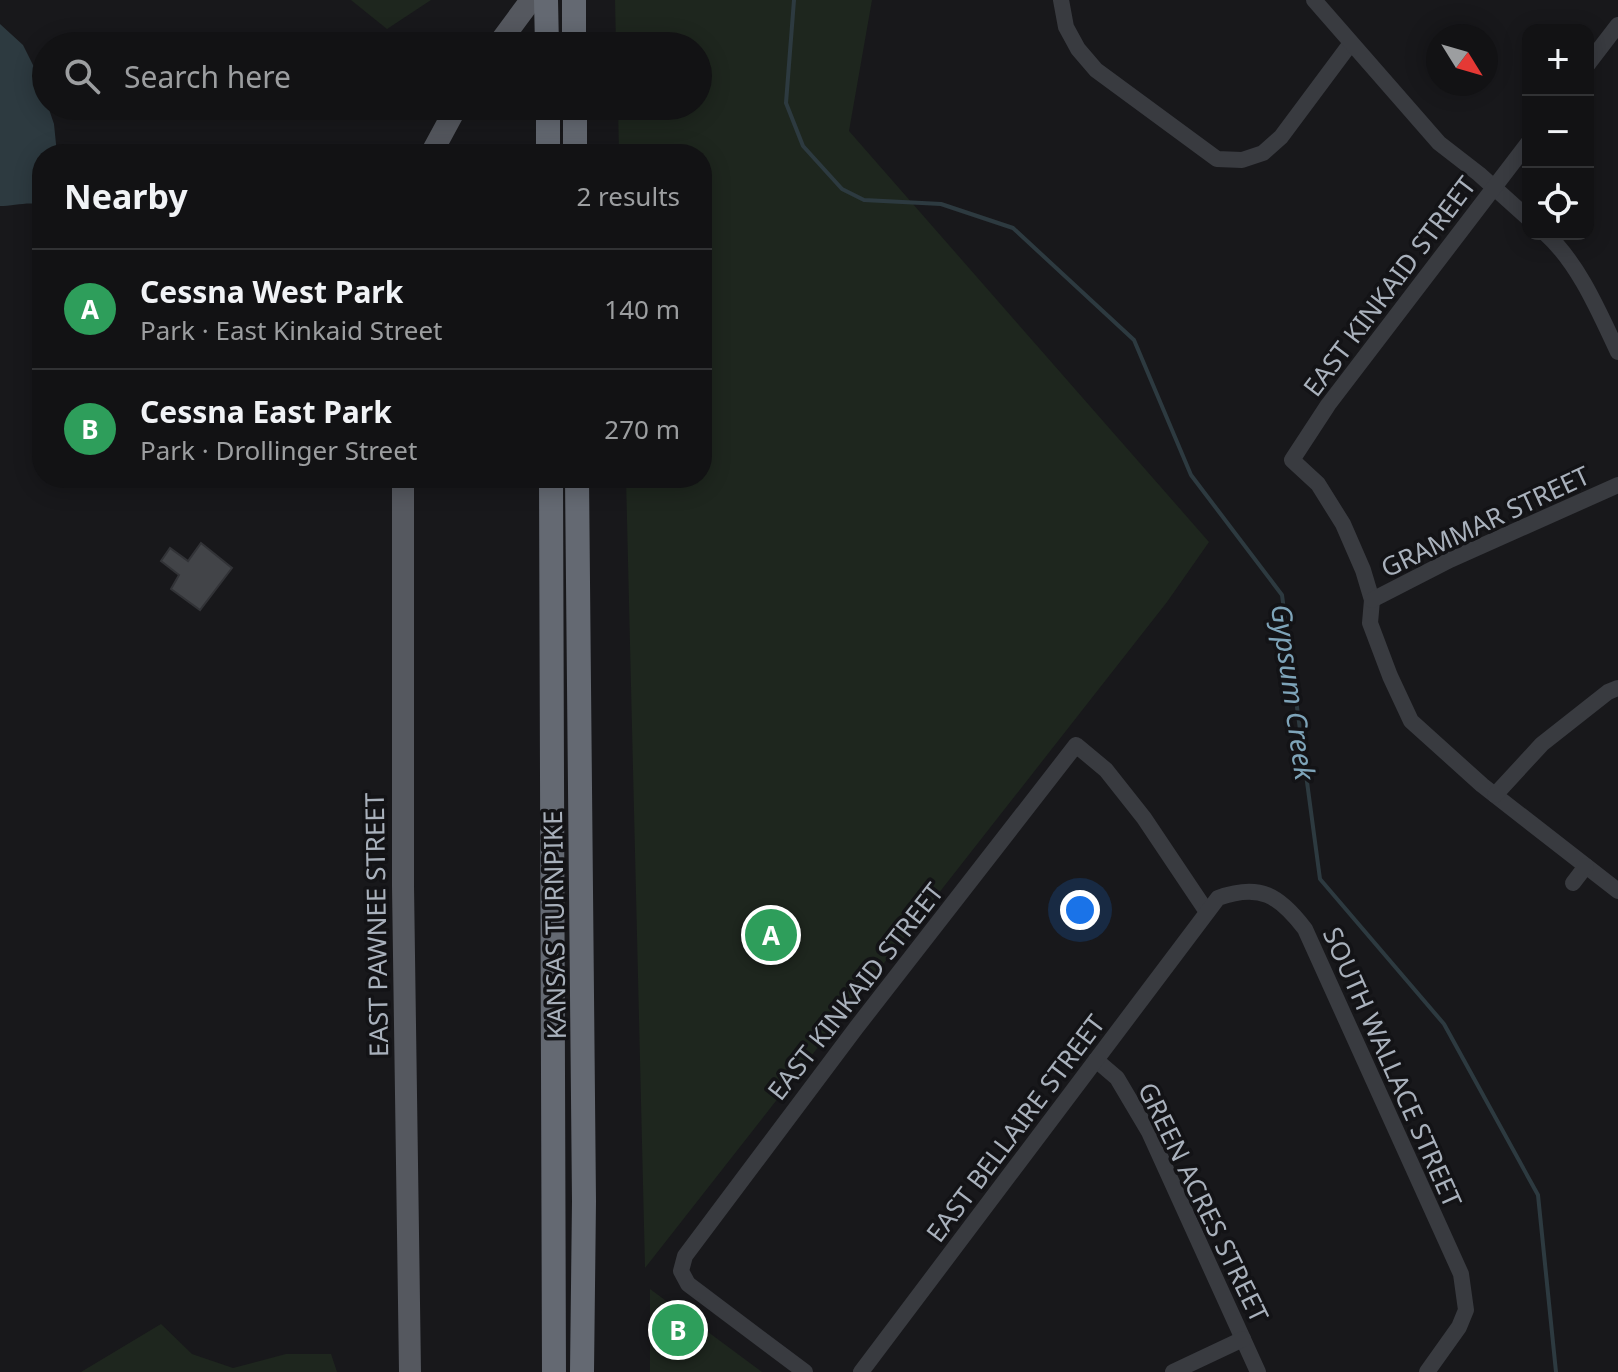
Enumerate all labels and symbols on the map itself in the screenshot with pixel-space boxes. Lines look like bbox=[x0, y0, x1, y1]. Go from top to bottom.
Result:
north arrow bbox=[1426, 24, 1498, 96]
street label: EAST KINKAID STREET bbox=[1294, 168, 1484, 403]
street label: GRAMMAR STREET bbox=[1375, 457, 1596, 585]
water label: Gypsum Creek bbox=[1263, 602, 1325, 784]
street label: EAST PAWNEE STREET bbox=[356, 792, 396, 1058]
street label: KANSAS TURNPIKE bbox=[534, 810, 574, 1040]
street label: EAST KINKAID STREET bbox=[761, 876, 949, 1106]
your location bbox=[1060, 890, 1100, 930]
pin: A bbox=[745, 905, 797, 965]
street label: SOUTH WALLACE STREET bbox=[1315, 921, 1471, 1213]
street label: EAST BELLAIRE STREET bbox=[917, 1006, 1113, 1249]
street label: GREEN ACRES STREET bbox=[1130, 1076, 1278, 1329]
pin: B bbox=[652, 1300, 704, 1360]

